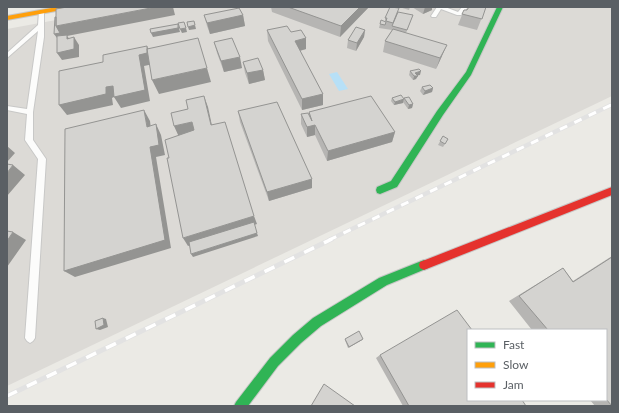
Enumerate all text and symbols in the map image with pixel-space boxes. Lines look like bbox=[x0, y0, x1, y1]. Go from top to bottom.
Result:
legend bbox=[467, 329, 607, 401]
text: Fast bbox=[503, 337, 525, 352]
text: Slow bbox=[503, 357, 529, 372]
text: Jam bbox=[503, 377, 524, 392]

